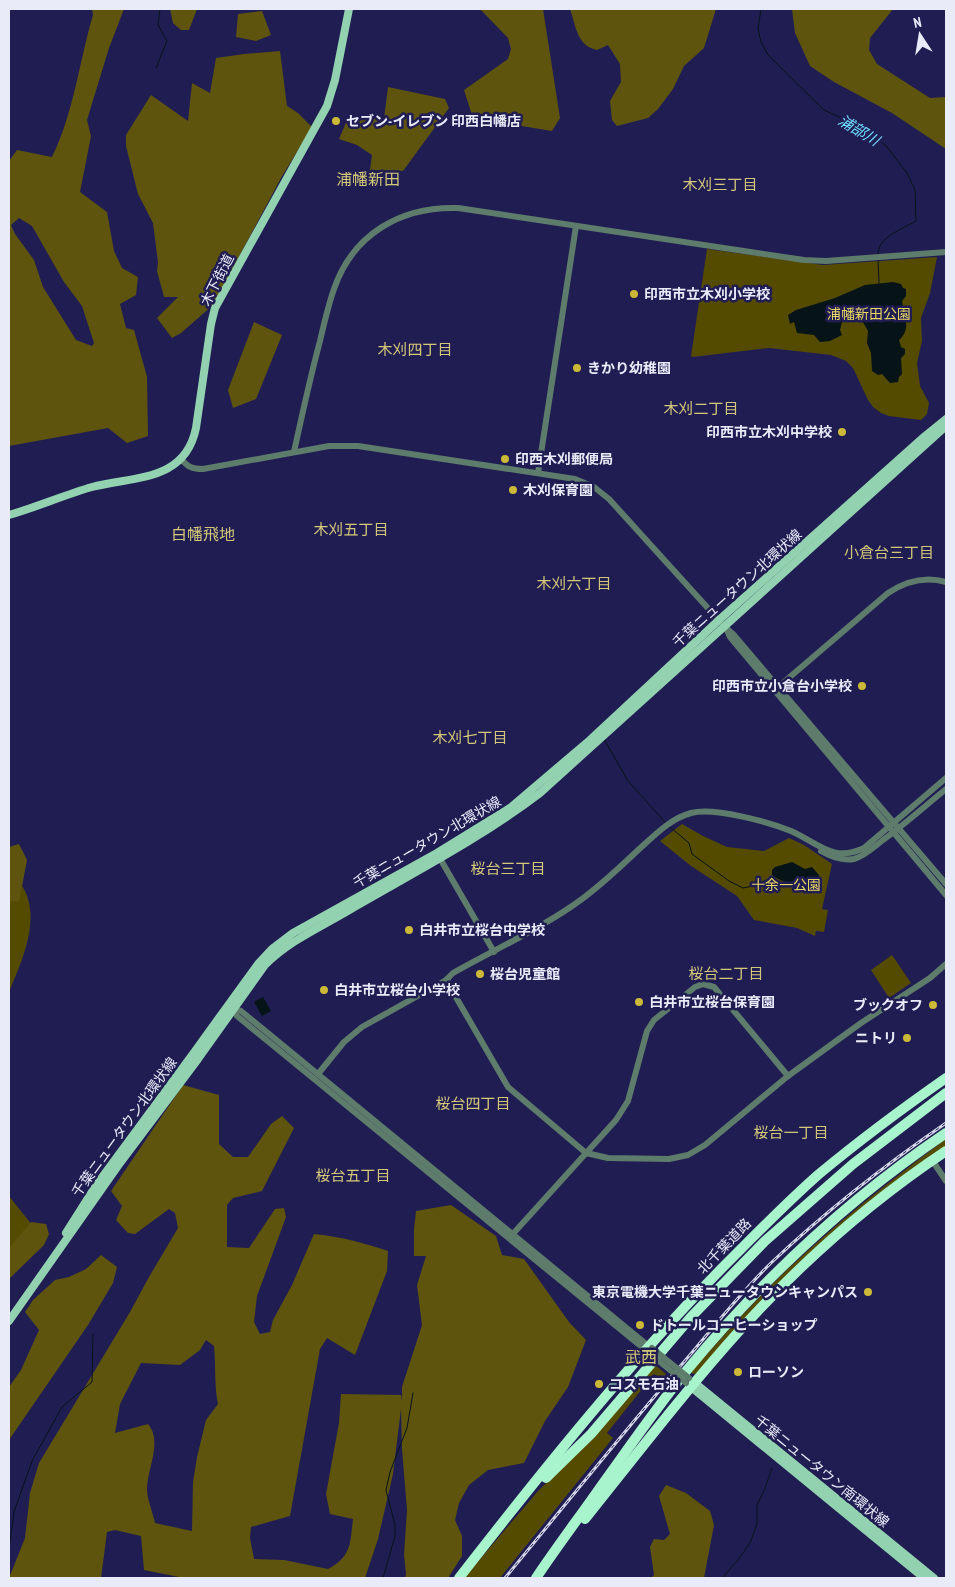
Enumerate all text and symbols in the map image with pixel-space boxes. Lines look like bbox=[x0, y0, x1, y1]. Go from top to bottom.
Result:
north arrow bbox=[895, 10, 945, 60]
text: N bbox=[912, 13, 923, 32]
water label: 浦部川 bbox=[835, 110, 885, 151]
place label: セブン-イレブン 印西白幡店 bbox=[346, 112, 521, 130]
marker: セブン-イレブン 印西白幡店 bbox=[330, 115, 342, 127]
district label: 浦幡新田 bbox=[336, 169, 400, 189]
district label: 木刈三丁目 bbox=[682, 175, 758, 194]
street label: 木下街道 bbox=[196, 251, 238, 309]
place label: 印西市立木刈小学校 bbox=[644, 285, 770, 303]
marker: 印西市立木刈小学校 bbox=[628, 288, 640, 300]
park label: 浦幡新田公園 bbox=[827, 305, 911, 323]
district label: 木刈四丁目 bbox=[377, 340, 453, 359]
place label: きかり幼稚園 bbox=[587, 359, 671, 377]
marker: きかり幼稚園 bbox=[571, 362, 583, 374]
district label: 木刈二丁目 bbox=[663, 399, 739, 418]
place label: 印西市立木刈中学校 bbox=[706, 423, 832, 441]
marker: 印西市立木刈中学校 bbox=[836, 426, 848, 438]
place label: 印西木刈郵便局 bbox=[515, 450, 613, 468]
marker: 印西木刈郵便局 bbox=[499, 453, 511, 465]
place label: 木刈保育園 bbox=[523, 481, 593, 499]
marker: 木刈保育園 bbox=[507, 484, 519, 496]
district label: 木刈五丁目 bbox=[313, 520, 389, 539]
district label: 白幡飛地 bbox=[171, 524, 235, 544]
street label: 千葉ニュータウン北環状線 bbox=[669, 525, 805, 651]
district label: 小倉台三丁目 bbox=[844, 543, 934, 562]
district label: 木刈六丁目 bbox=[536, 574, 612, 593]
place label: 印西市立小倉台小学校 bbox=[712, 677, 852, 695]
marker: 印西市立小倉台小学校 bbox=[856, 680, 868, 692]
district label: 木刈七丁目 bbox=[432, 728, 508, 747]
street label: 千葉ニュータウン北環状線 bbox=[350, 792, 504, 892]
district label: 桜台三丁目 bbox=[470, 859, 546, 878]
park label: 十余一公園 bbox=[751, 876, 821, 894]
place label: 白井市立桜台中学校 bbox=[419, 921, 545, 939]
marker: 白井市立桜台中学校 bbox=[403, 924, 415, 936]
district label: 桜台二丁目 bbox=[688, 964, 764, 983]
place label: 桜台児童館 bbox=[490, 965, 560, 983]
marker: 桜台児童館 bbox=[474, 968, 486, 980]
place label: 白井市立桜台小学校 bbox=[334, 981, 460, 999]
marker: 白井市立桜台小学校 bbox=[318, 984, 330, 996]
place label: 白井市立桜台保育園 bbox=[649, 993, 775, 1011]
marker: 白井市立桜台保育園 bbox=[633, 996, 645, 1008]
place label: ブックオフ bbox=[853, 996, 923, 1014]
marker: ブックオフ bbox=[927, 999, 939, 1011]
place label: ニトリ bbox=[855, 1029, 897, 1047]
marker: ニトリ bbox=[901, 1032, 913, 1044]
street label: 千葉ニュータウン北環状線 bbox=[67, 1054, 181, 1200]
district label: 桜台四丁目 bbox=[435, 1094, 511, 1113]
district label: 桜台一丁目 bbox=[753, 1123, 829, 1142]
district label: 桜台五丁目 bbox=[315, 1166, 391, 1185]
street label: 北千葉道路 bbox=[693, 1215, 755, 1277]
place label: 東京電機大学千葉ニュータウンキャンパス bbox=[592, 1283, 858, 1301]
marker: 東京電機大学千葉ニュータウンキャンパス bbox=[862, 1286, 874, 1298]
place label: ドトールコーヒーショップ bbox=[650, 1316, 817, 1334]
marker: ドトールコーヒーショップ bbox=[634, 1319, 646, 1331]
district label: 武西 bbox=[625, 1347, 657, 1367]
place label: ローソン bbox=[748, 1363, 804, 1381]
marker: ローソン bbox=[732, 1366, 744, 1378]
place label: コスモ石油 bbox=[609, 1375, 679, 1393]
marker: コスモ石油 bbox=[593, 1378, 605, 1390]
street label: 千葉ニュータウン南環状線 bbox=[751, 1411, 893, 1531]

